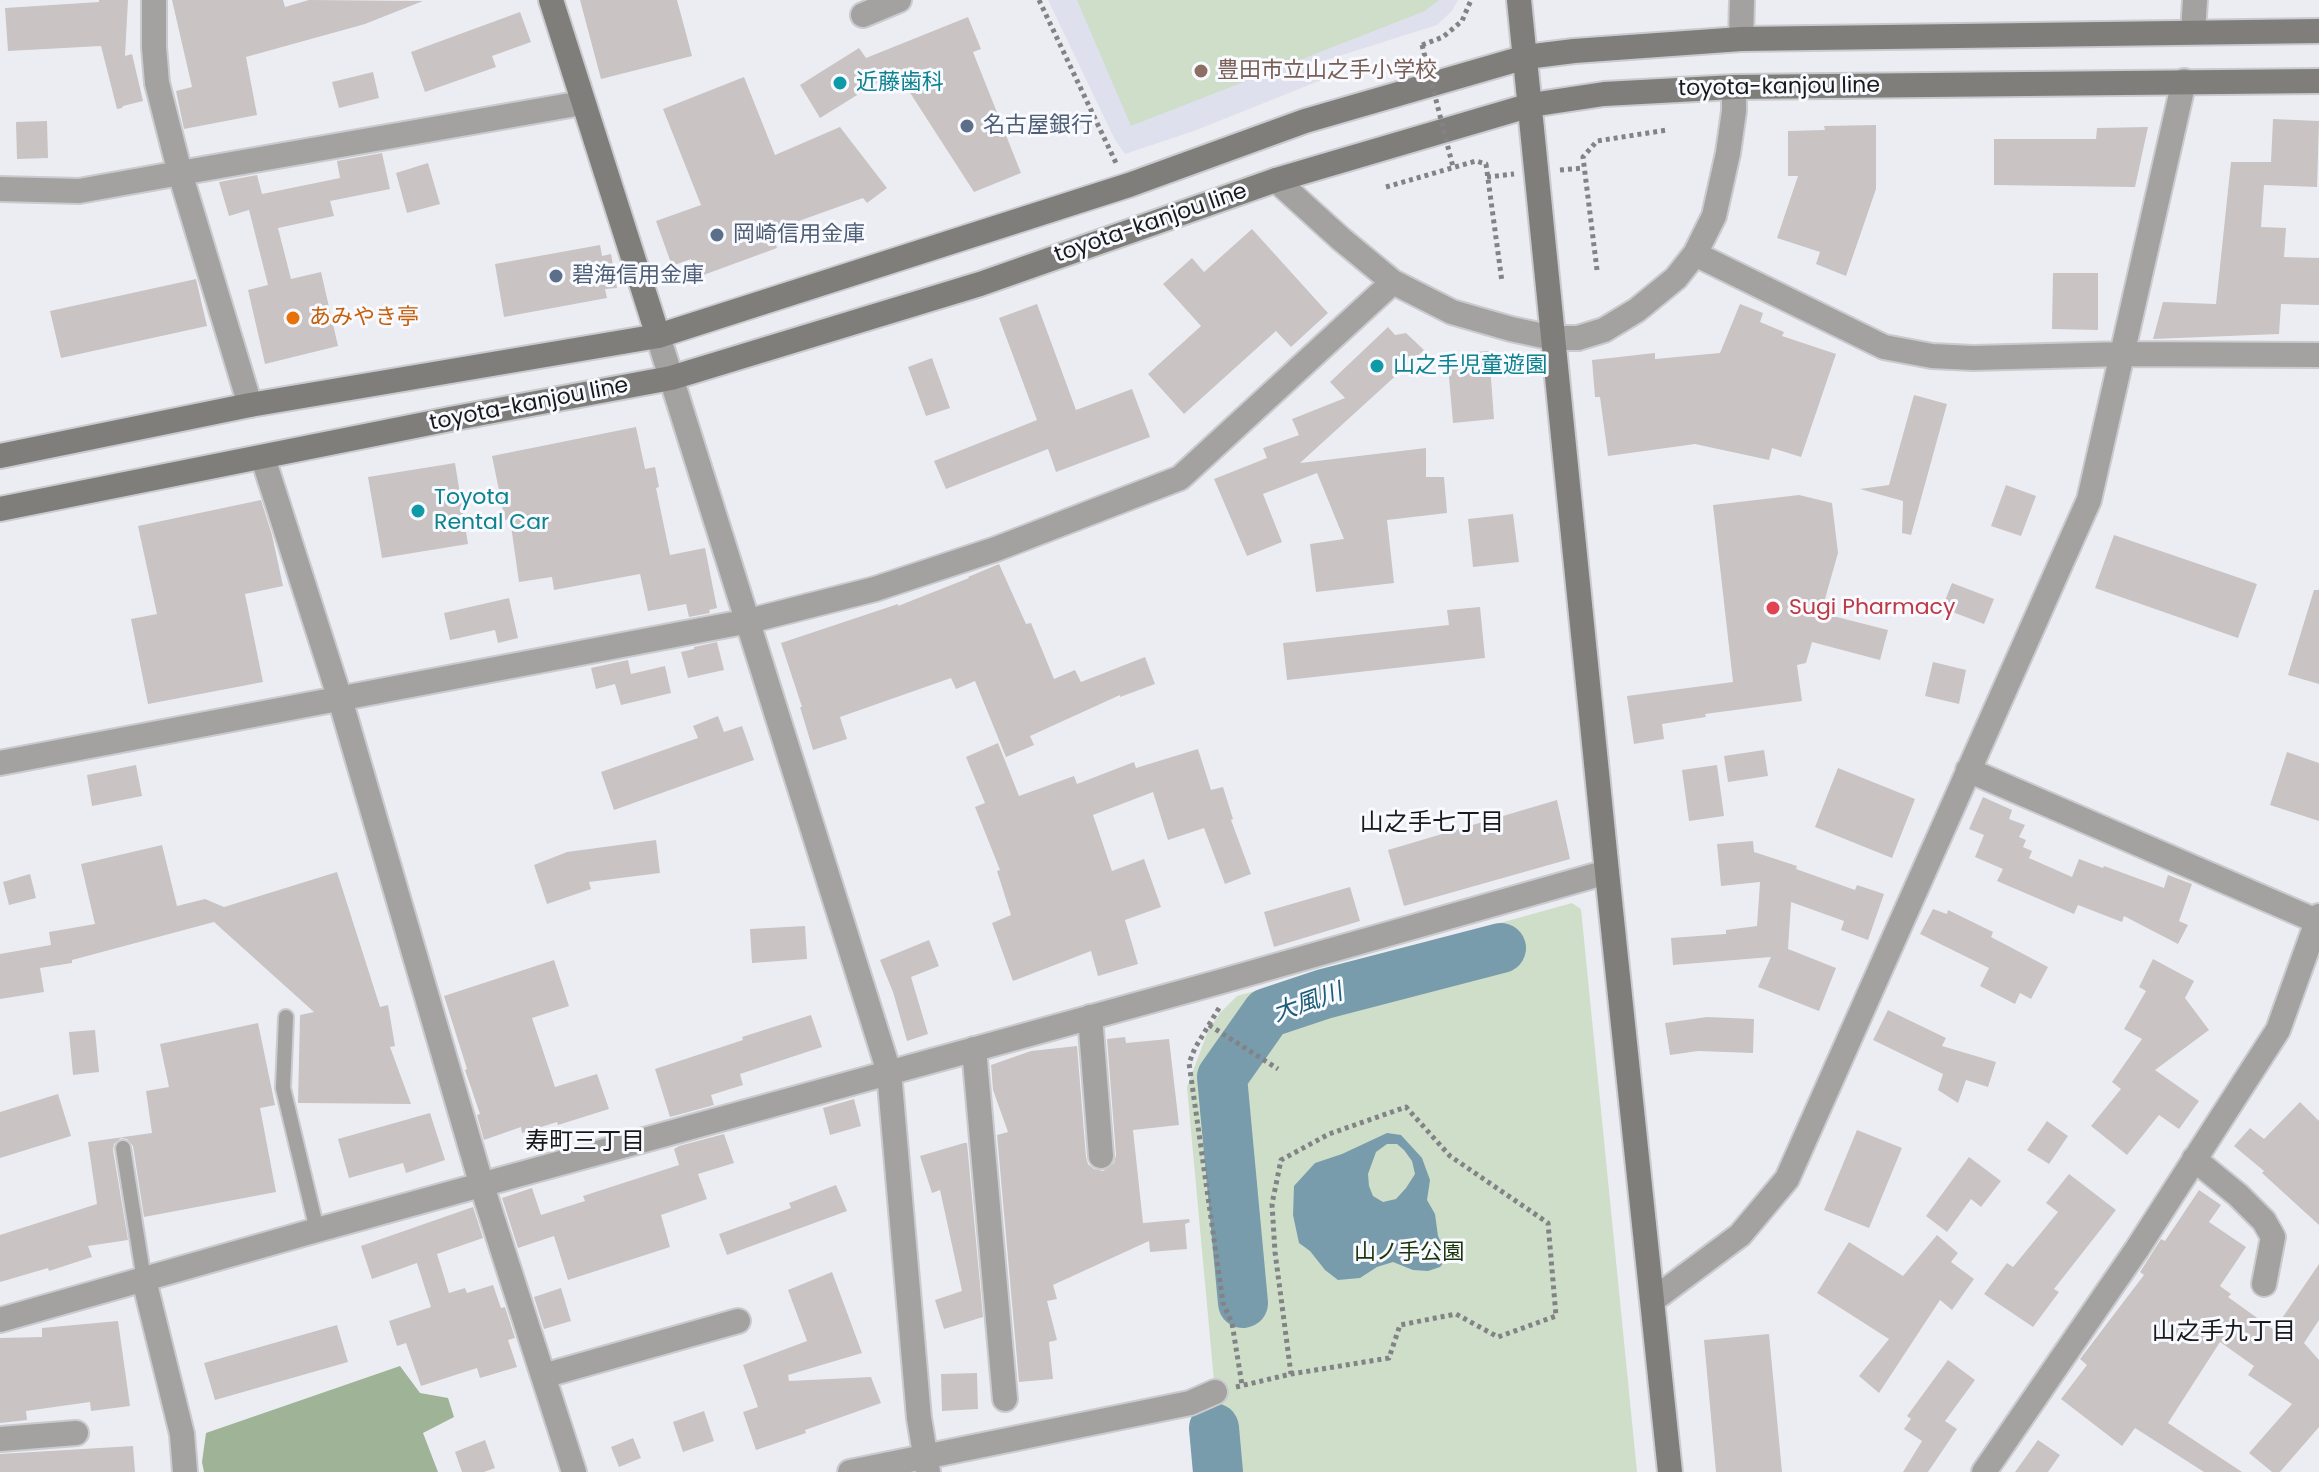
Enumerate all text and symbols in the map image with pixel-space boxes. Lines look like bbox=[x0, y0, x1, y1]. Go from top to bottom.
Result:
place label: 豊田市立山之手小学校 bbox=[1217, 58, 1437, 84]
marker: 豊田市立山之手小学校 bbox=[1192, 62, 1210, 80]
place label: 近藤歯科 bbox=[856, 70, 944, 96]
street label: toyota-kanjou line bbox=[1678, 73, 1880, 103]
marker: 近藤歯科 bbox=[831, 74, 849, 92]
place label: 名古屋銀行 bbox=[983, 113, 1093, 139]
marker: 名古屋銀行 bbox=[958, 117, 976, 135]
street label: toyota-kanjou line bbox=[1051, 179, 1251, 269]
place label: 岡崎信用金庫 bbox=[733, 222, 865, 248]
marker: 岡崎信用金庫 bbox=[708, 226, 726, 244]
place label: 碧海信用金庫 bbox=[572, 263, 704, 289]
marker: 碧海信用金庫 bbox=[547, 267, 565, 285]
place label: あみやき亭 bbox=[309, 305, 419, 331]
marker: あみやき亭 bbox=[284, 309, 302, 327]
place label: 山之手児童遊園 bbox=[1393, 353, 1547, 379]
marker: 山之手児童遊園 bbox=[1368, 357, 1386, 375]
street label: toyota-kanjou line bbox=[427, 373, 631, 437]
place label: Toyota Rental Car bbox=[434, 485, 549, 536]
marker: Toyota Rental Car bbox=[409, 502, 427, 520]
place label: Sugi Pharmacy bbox=[1789, 595, 1955, 621]
marker: Sugi Pharmacy bbox=[1764, 599, 1782, 617]
district label: 山之手七丁目 bbox=[1360, 810, 1504, 838]
water label: 大風川 bbox=[1269, 979, 1347, 1029]
district label: 寿町三丁目 bbox=[525, 1129, 645, 1157]
park label: 山ノ手公園 bbox=[1354, 1240, 1464, 1266]
district label: 山之手九丁目 bbox=[2152, 1319, 2296, 1347]

